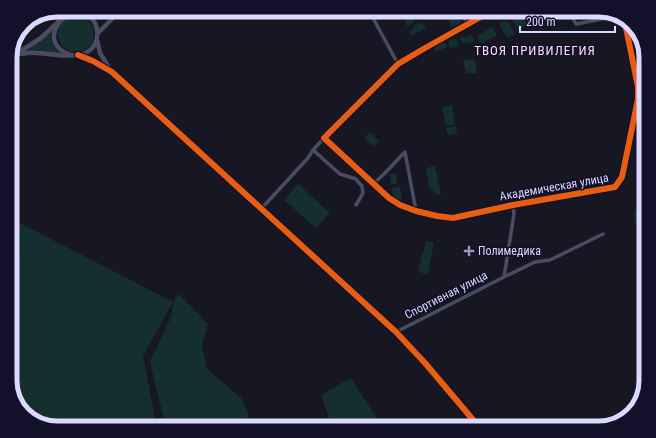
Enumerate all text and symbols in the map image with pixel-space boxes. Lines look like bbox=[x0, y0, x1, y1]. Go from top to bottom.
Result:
scale bar bbox=[520, 8, 615, 34]
text: 200 m bbox=[526, 15, 556, 29]
district label: ТВОЯ ПРИВИЛЕГИЯ bbox=[474, 43, 596, 58]
street label: Академическая улица bbox=[498, 170, 610, 203]
place label: Полимедика bbox=[478, 244, 541, 258]
marker: Полимедика bbox=[463, 245, 475, 257]
street label: Спортивная улица bbox=[402, 268, 490, 322]

